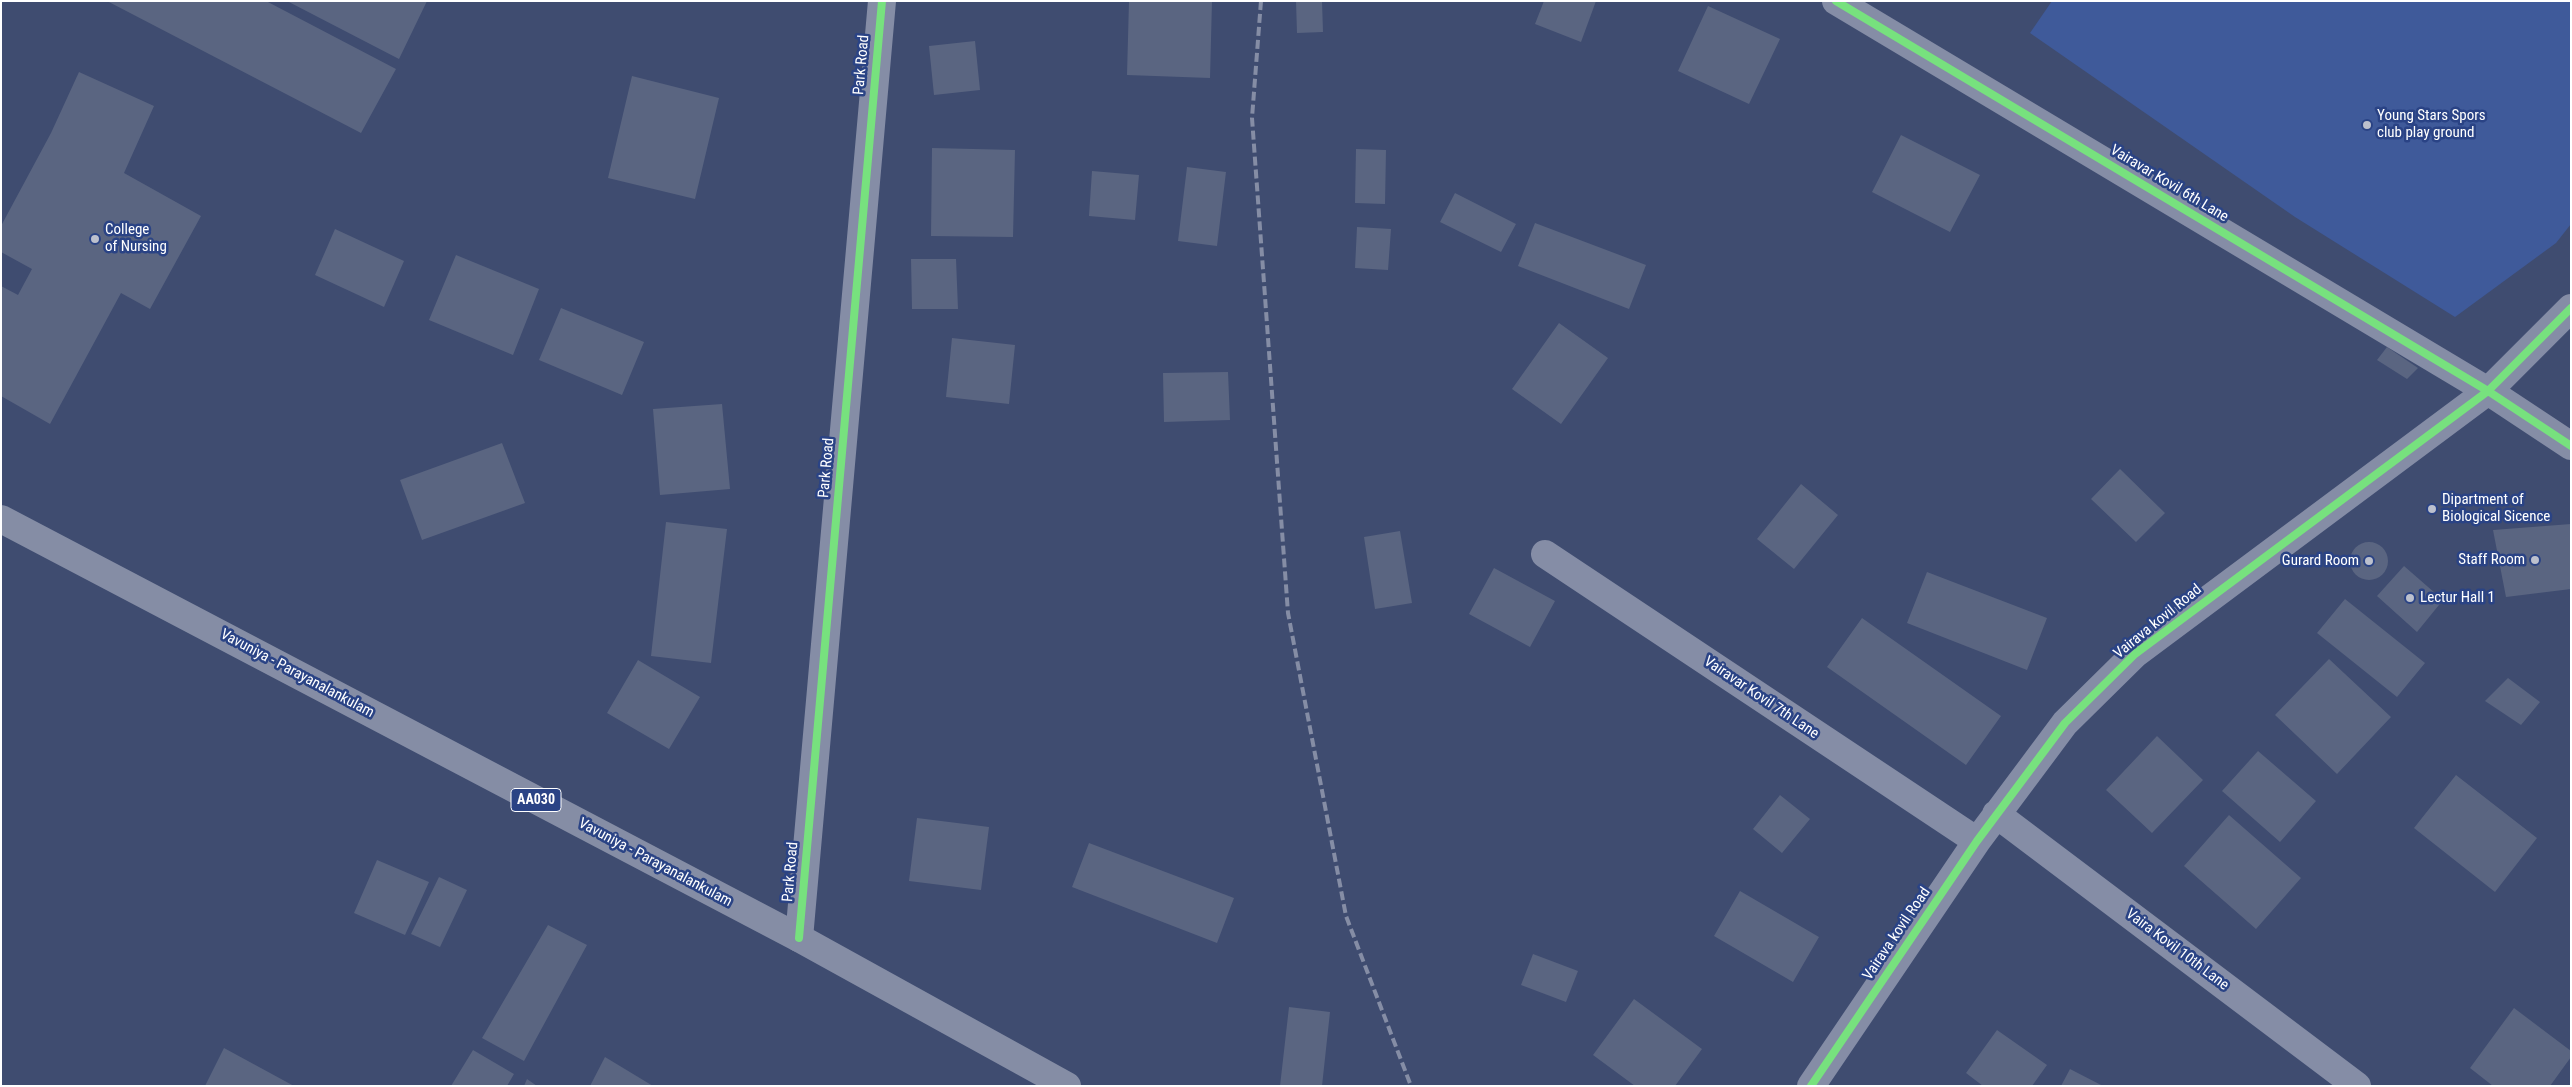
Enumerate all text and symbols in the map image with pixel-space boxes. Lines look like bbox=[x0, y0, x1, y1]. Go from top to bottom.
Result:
street label: Park Road bbox=[850, 34, 874, 96]
place label: Young Stars Spors club play ground bbox=[2377, 107, 2486, 142]
marker: Young Stars Spors club play ground bbox=[2361, 119, 2373, 131]
street label: Vairavar Kovil 6th Lane bbox=[2107, 142, 2231, 226]
place label: College of Nursing bbox=[105, 221, 167, 256]
marker: College of Nursing bbox=[89, 233, 101, 245]
street label: Park Road bbox=[815, 437, 839, 499]
place label: Dipartment of Biological Sicence bbox=[2442, 491, 2550, 526]
marker: Dipartment of Biological Sicence bbox=[2426, 503, 2438, 515]
place label: Staff Room bbox=[2458, 551, 2525, 569]
place label: Gurard Room bbox=[2282, 552, 2359, 570]
marker: Staff Room bbox=[2529, 554, 2541, 566]
marker: Gurard Room bbox=[2363, 555, 2375, 567]
street label: Vairava kovil Road bbox=[2110, 581, 2206, 663]
place label: Lectur Hall 1 bbox=[2420, 589, 2495, 607]
marker: Lectur Hall 1 bbox=[2404, 592, 2416, 604]
street label: Vavuniya - Parayanalankulam bbox=[217, 626, 377, 722]
street label: Vairavar Kovil 7th Lane bbox=[1700, 653, 1822, 743]
road number: AA030 bbox=[511, 788, 561, 812]
street label: Vavuniya - Parayanalankulam bbox=[575, 815, 735, 911]
street label: Park Road bbox=[779, 841, 803, 903]
street label: Vairava kovil Road bbox=[1859, 884, 1935, 984]
street label: Vaira Kovil 10th Lane bbox=[2122, 905, 2232, 995]

